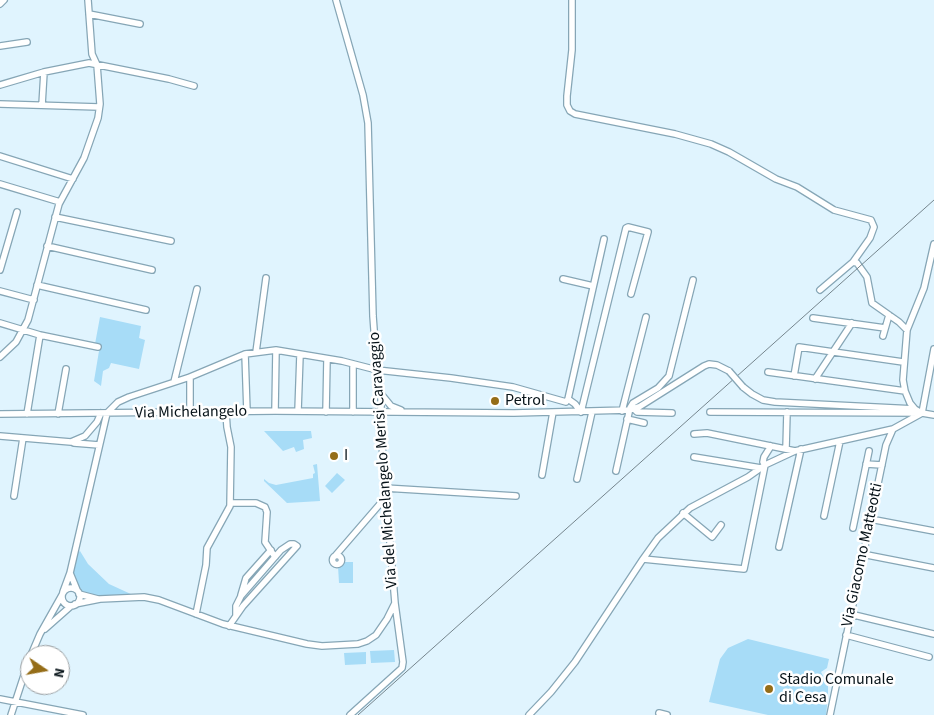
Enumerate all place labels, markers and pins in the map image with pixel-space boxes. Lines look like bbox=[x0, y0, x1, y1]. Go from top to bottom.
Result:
place label: Petrol bbox=[505, 391, 545, 411]
marker: Petrol bbox=[489, 395, 501, 407]
place label: I bbox=[344, 446, 348, 466]
marker: I bbox=[328, 450, 340, 462]
place label: Stadio Comunale di Cesa bbox=[779, 670, 894, 708]
marker: Stadio Comunale di Cesa bbox=[763, 683, 775, 695]

